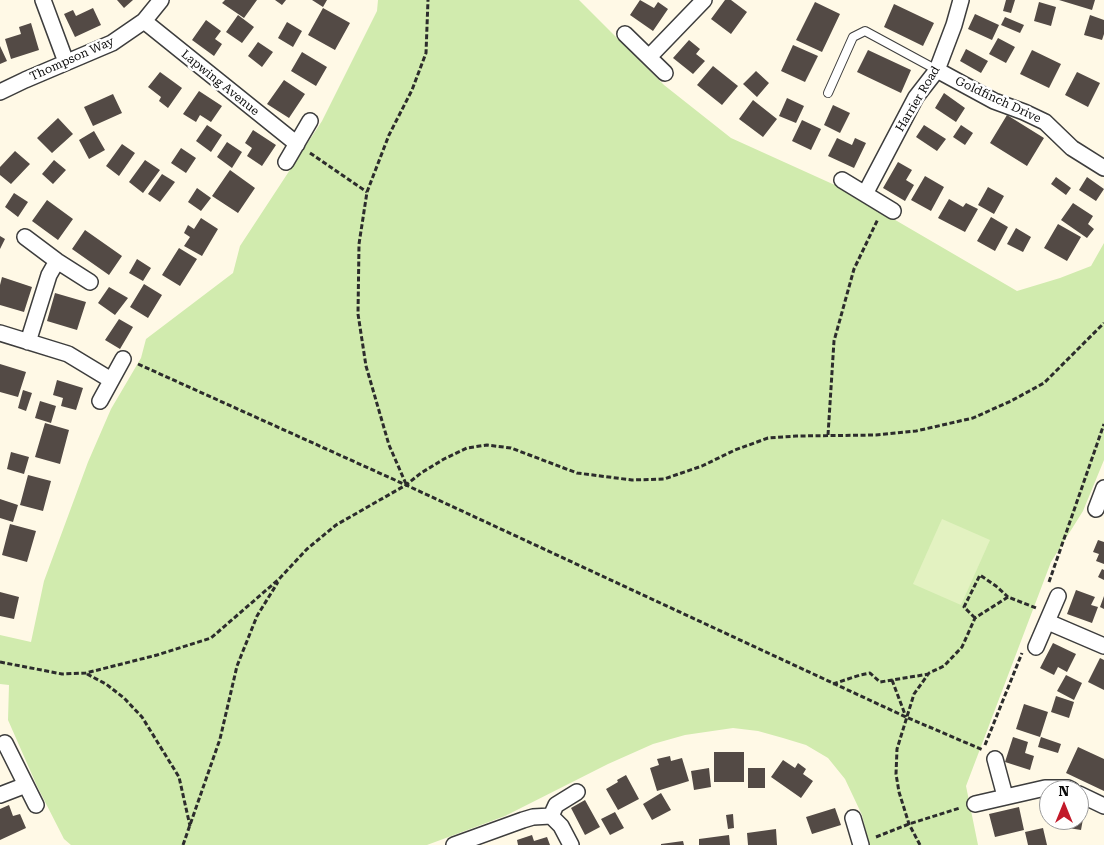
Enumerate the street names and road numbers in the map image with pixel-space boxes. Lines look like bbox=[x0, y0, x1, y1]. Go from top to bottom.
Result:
street label: Thompson Way bbox=[28, 34, 116, 84]
street label: Lapwing Avenue bbox=[178, 47, 262, 119]
street label: Harrier Road bbox=[893, 64, 943, 134]
street label: Goldfinch Drive bbox=[953, 74, 1043, 126]

